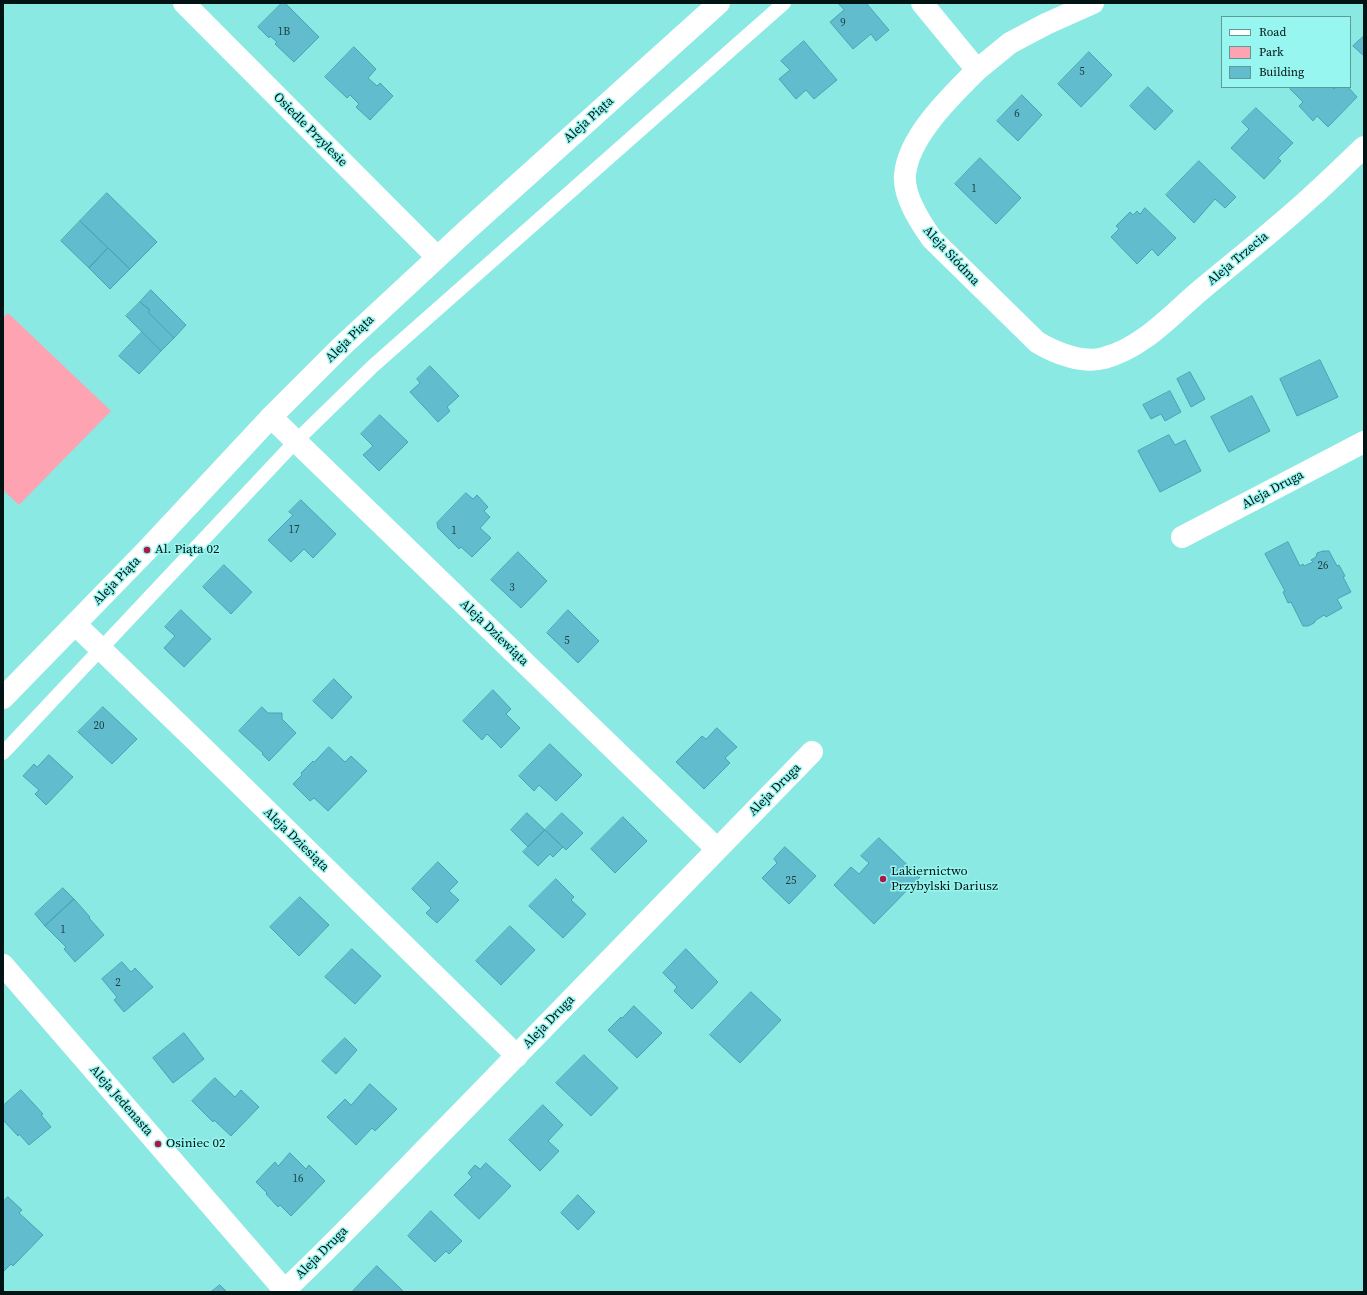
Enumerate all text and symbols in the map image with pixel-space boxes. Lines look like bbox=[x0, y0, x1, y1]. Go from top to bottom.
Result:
house number: 9 bbox=[840, 16, 846, 30]
legend bbox=[1221, 16, 1351, 88]
text: Road bbox=[1259, 24, 1286, 40]
house number: 1B bbox=[278, 25, 290, 39]
text: Park bbox=[1259, 44, 1284, 60]
text: Building bbox=[1259, 64, 1304, 80]
house number: 5 bbox=[1079, 65, 1085, 79]
street label: Osiedle Przylesie bbox=[270, 90, 350, 170]
street label: Aleja Piąta bbox=[561, 94, 617, 146]
house number: 6 bbox=[1014, 107, 1020, 121]
house number: 1 bbox=[971, 182, 977, 196]
street label: Aleja Siódma bbox=[919, 223, 983, 289]
street label: Aleja Trzecia bbox=[1204, 229, 1272, 289]
street label: Aleja Piąta bbox=[322, 312, 378, 366]
street label: Aleja Druga bbox=[1239, 467, 1307, 513]
house number: 17 bbox=[289, 523, 299, 537]
house number: 1 bbox=[451, 524, 457, 538]
place label: Al. Piąta 02 bbox=[155, 542, 220, 558]
marker: Al. Piąta 02 bbox=[142, 545, 152, 555]
street label: Aleja Piąta bbox=[90, 553, 144, 609]
house number: 26 bbox=[1318, 559, 1328, 573]
house number: 3 bbox=[509, 581, 515, 595]
street label: Aleja Dziewiąta bbox=[457, 596, 531, 670]
house number: 5 bbox=[564, 634, 570, 648]
house number: 20 bbox=[94, 719, 104, 733]
street label: Aleja Druga bbox=[746, 761, 804, 819]
street label: Aleja Dziesiąta bbox=[260, 805, 332, 875]
place label: Lakiernictwo Przybylski Dariusz bbox=[891, 864, 998, 895]
house number: 25 bbox=[786, 874, 796, 888]
marker: Lakiernictwo Przybylski Dariusz bbox=[878, 874, 888, 884]
house number: 1 bbox=[60, 923, 66, 937]
house number: 2 bbox=[115, 976, 121, 990]
street label: Aleja Druga bbox=[520, 992, 578, 1052]
street label: Aleja Jedenasta bbox=[86, 1062, 156, 1140]
place label: Osiniec 02 bbox=[166, 1136, 225, 1152]
marker: Osiniec 02 bbox=[153, 1139, 163, 1149]
house number: 16 bbox=[293, 1172, 303, 1186]
street label: Aleja Druga bbox=[293, 1224, 351, 1282]

